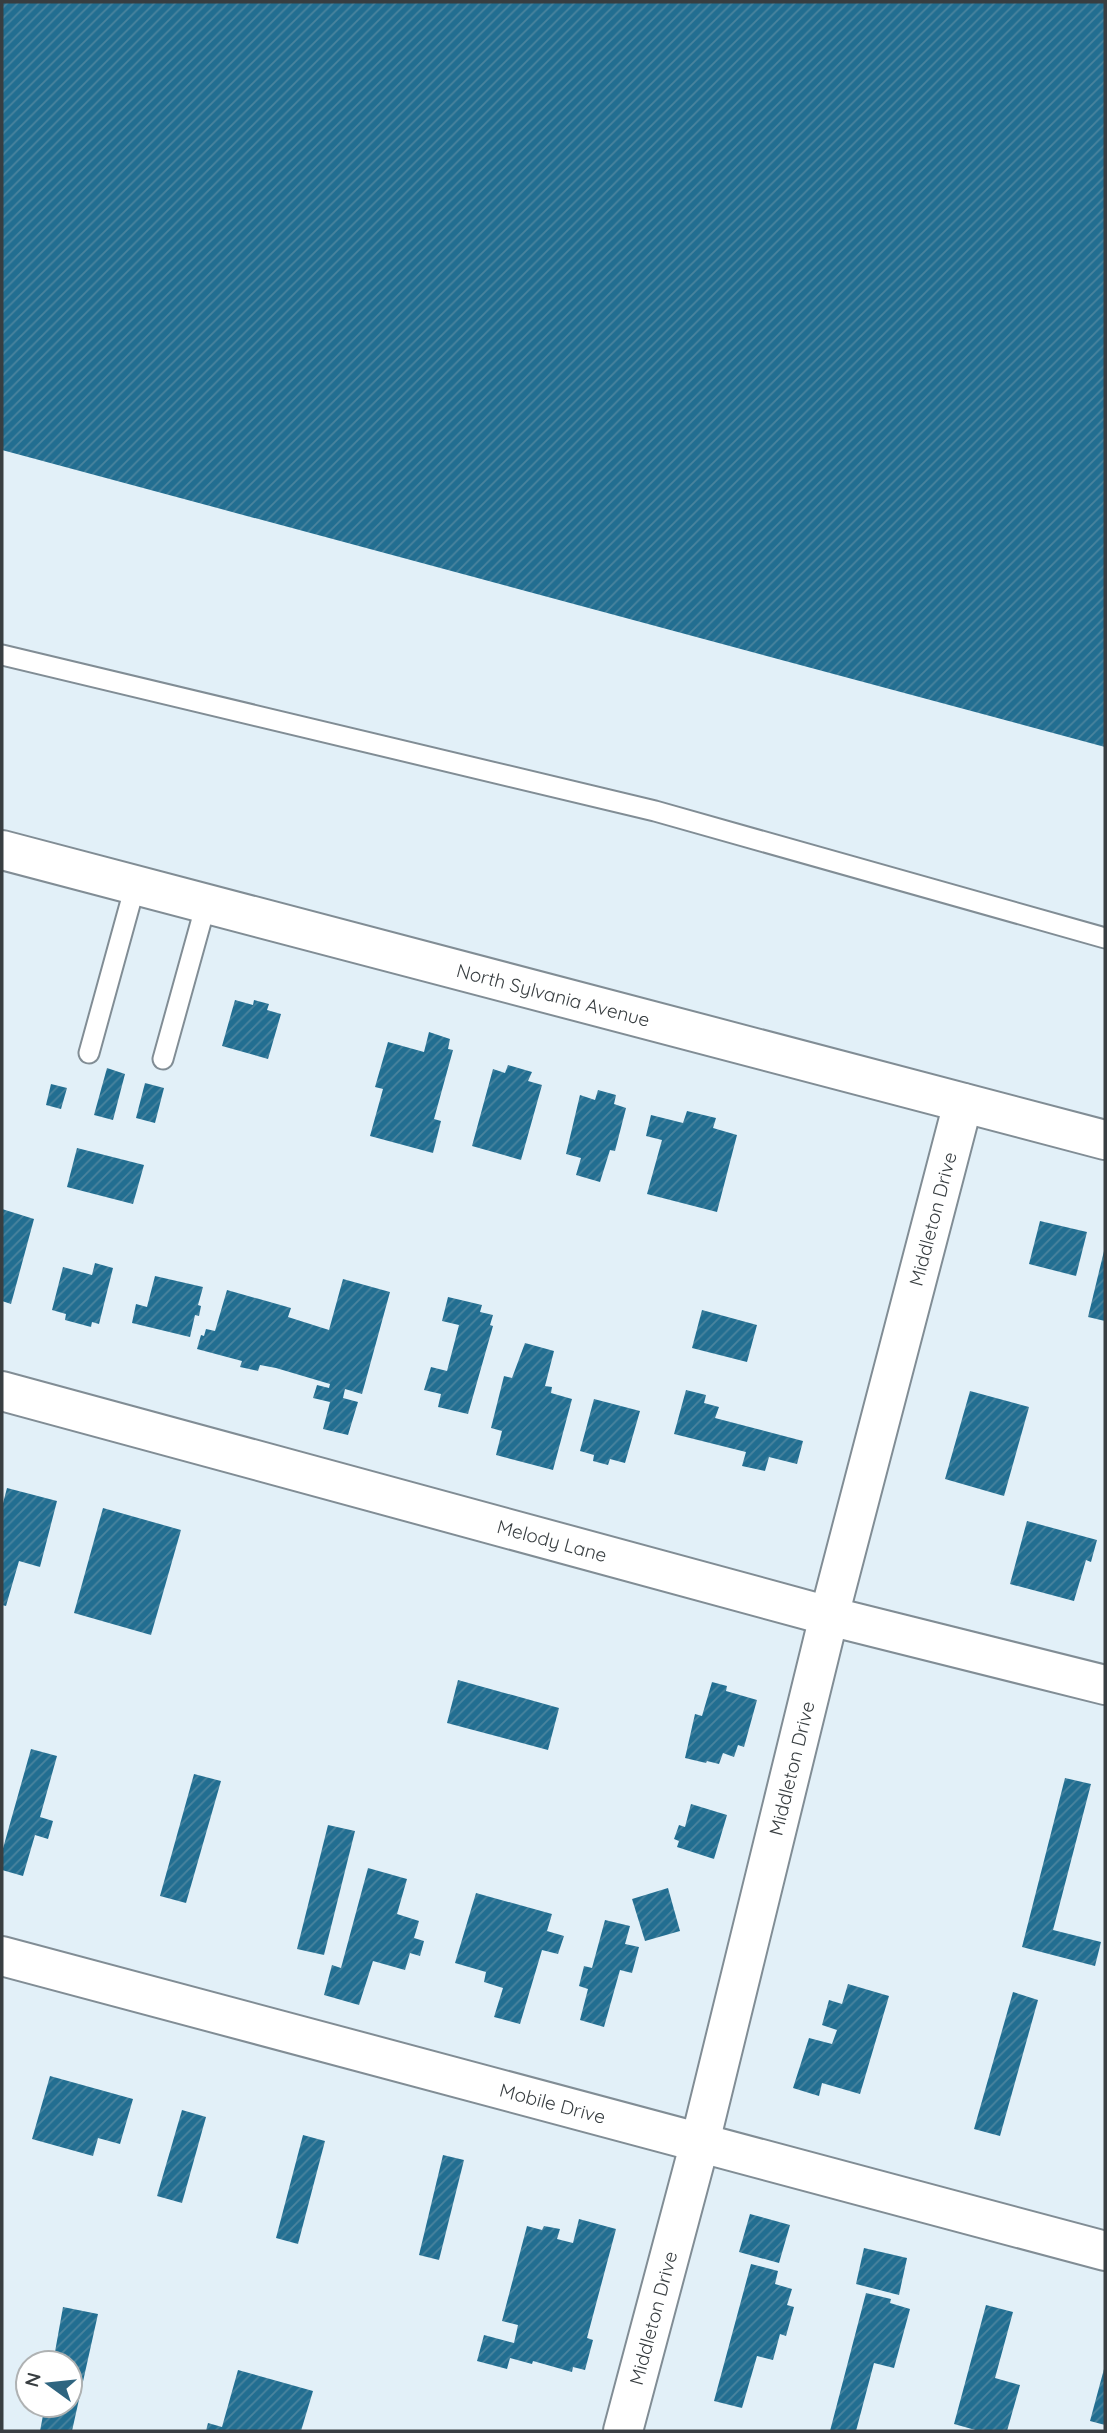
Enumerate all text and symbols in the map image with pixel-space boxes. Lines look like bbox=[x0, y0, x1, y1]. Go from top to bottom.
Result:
street label: North Sylvania Avenue bbox=[454, 958, 652, 1032]
street label: Middleton Drive bbox=[904, 1149, 962, 1289]
street label: Melody Lane bbox=[494, 1514, 610, 1567]
street label: Middleton Drive bbox=[764, 1698, 820, 1838]
street label: Mobile Drive bbox=[497, 2078, 608, 2129]
street label: Middleton Drive bbox=[624, 2248, 682, 2388]
north arrow bbox=[14, 2349, 84, 2419]
text: N bbox=[19, 2370, 46, 2389]

